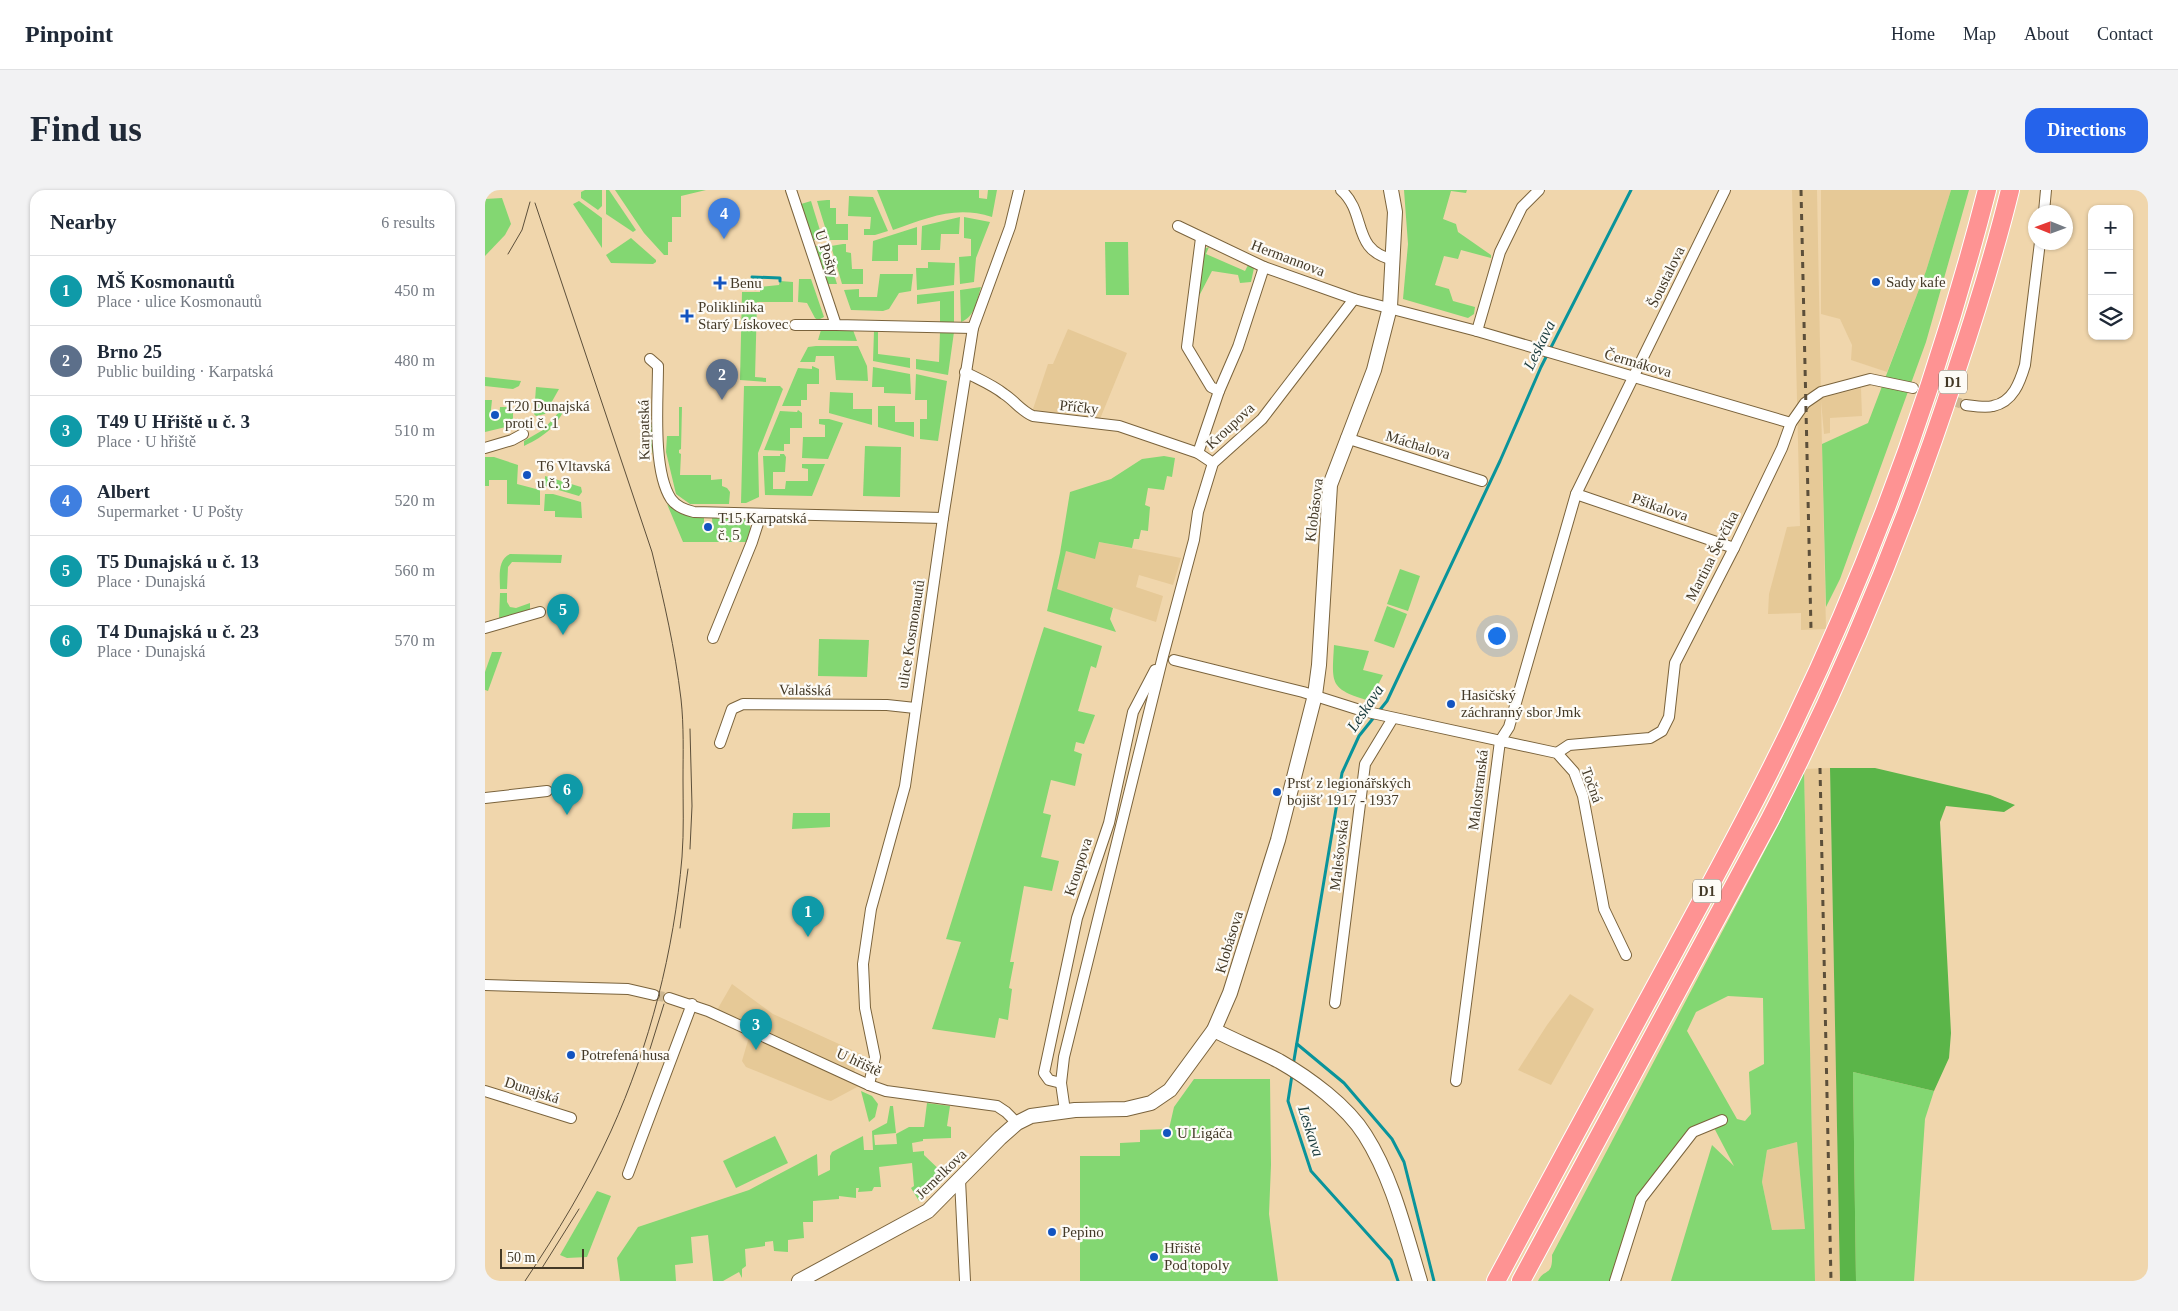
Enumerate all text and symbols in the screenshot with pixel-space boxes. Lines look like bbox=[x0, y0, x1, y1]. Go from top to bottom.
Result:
text: Pinpoint bbox=[25, 21, 113, 47]
text: Home bbox=[1891, 24, 1935, 44]
text: Map bbox=[1963, 24, 1996, 44]
text: About bbox=[2024, 24, 2069, 44]
text: Contact bbox=[2097, 24, 2153, 44]
button: Directions bbox=[2025, 108, 2148, 153]
text: Find us bbox=[30, 110, 142, 149]
pin: 4 bbox=[708, 198, 740, 239]
north arrow bbox=[2028, 205, 2073, 250]
map controls bbox=[2088, 205, 2133, 340]
button: + bbox=[2088, 205, 2133, 250]
text: Nearby bbox=[50, 210, 117, 234]
text: 6 results bbox=[381, 214, 435, 231]
street label: U Pošty bbox=[812, 228, 842, 279]
street label: Hermannova bbox=[1249, 237, 1327, 279]
street label: Šoustalova bbox=[1644, 244, 1688, 310]
button: − bbox=[2088, 250, 2133, 295]
text: MŠ Kosmonautů bbox=[97, 271, 235, 292]
place label: Sady kafe bbox=[1886, 274, 1946, 290]
place label: Benu bbox=[730, 275, 762, 291]
marker: Sady kafe bbox=[1870, 276, 1882, 288]
marker: Benu bbox=[714, 277, 726, 289]
text: 1 bbox=[62, 282, 70, 299]
text: 450 m bbox=[395, 282, 435, 299]
text: Place · ulice Kosmonautů bbox=[97, 293, 262, 310]
button: layers bbox=[2088, 295, 2133, 340]
place label: Poliklinika Starý Lískovec bbox=[698, 299, 789, 332]
marker: Poliklinika Starý Lískovec bbox=[680, 309, 694, 323]
water label: Leskava bbox=[1519, 318, 1558, 373]
text: Brno 25 bbox=[97, 341, 162, 362]
street label: Čermákova bbox=[1603, 346, 1674, 380]
text: 2 bbox=[62, 352, 70, 369]
text: 480 m bbox=[395, 352, 435, 369]
pin: 2 bbox=[706, 359, 738, 400]
text: Public building · Karpatská bbox=[97, 363, 273, 380]
road number: D1 bbox=[1939, 370, 1967, 393]
street label: Příčky bbox=[1059, 397, 1100, 417]
place label: T20 Dunajská proti č. 1 bbox=[505, 398, 590, 431]
street label: Karpatská bbox=[635, 399, 653, 461]
street label: Kroupova bbox=[1203, 399, 1258, 452]
marker: T20 Dunajská proti č. 1 bbox=[489, 409, 501, 421]
text: T49 U Hřiště u č. 3 bbox=[97, 411, 250, 432]
text: 3 bbox=[62, 422, 70, 439]
text: 510 m bbox=[395, 422, 435, 439]
street label: Máchalova bbox=[1384, 428, 1453, 462]
text: Place · U hřiště bbox=[97, 433, 196, 450]
place label: T6 Vltavská u č. 3 bbox=[537, 458, 611, 491]
marker: T6 Vltavská u č. 3 bbox=[521, 469, 533, 481]
street label: Klobásova bbox=[1302, 477, 1326, 543]
text: Albert bbox=[97, 481, 150, 502]
street label: Pšikalova bbox=[1630, 490, 1690, 524]
text: 4 bbox=[62, 492, 70, 509]
text: 520 m bbox=[395, 492, 435, 509]
text: Supermarket · U Pošty bbox=[97, 503, 243, 520]
street label: Martina Ševčíka bbox=[1682, 508, 1742, 604]
place label: T15 Karpatská č. 5 bbox=[718, 510, 807, 543]
marker: T15 Karpatská č. 5 bbox=[702, 521, 714, 533]
text: T5 Dunajská u č. 13 bbox=[97, 551, 259, 572]
text: 5 bbox=[62, 562, 70, 579]
text: 560 m bbox=[395, 562, 435, 579]
text: Place · Dunajská bbox=[97, 573, 205, 590]
street label: ulice Kosmonautů bbox=[895, 578, 928, 689]
pin: 5 bbox=[547, 594, 579, 635]
text: T4 Dunajská u č. 23 bbox=[97, 621, 259, 642]
your location bbox=[1484, 623, 1510, 649]
text: 6 bbox=[62, 632, 70, 649]
text: 570 m bbox=[395, 632, 435, 649]
text: Place · Dunajská bbox=[97, 643, 205, 660]
street label: Valašská bbox=[779, 682, 832, 698]
water label: Leskava bbox=[1343, 682, 1387, 735]
place label: Hasičský záchranný sbor Jmk bbox=[1461, 687, 1581, 720]
marker: Hasičský záchranný sbor Jmk bbox=[1445, 698, 1457, 710]
street label: Malostranská bbox=[1465, 749, 1491, 831]
street label: Točná bbox=[1578, 765, 1606, 805]
pin: 6 bbox=[551, 774, 583, 815]
place label: Prsť z legionářských bojišť 1917 - 1937 bbox=[1287, 775, 1411, 808]
marker: Prsť z legionářských bojišť 1917 - 1937 bbox=[1271, 786, 1283, 798]
street label: Malešovská bbox=[1327, 818, 1351, 892]
street label: Kroupova bbox=[1061, 836, 1095, 898]
road number: D1 bbox=[1693, 879, 1721, 902]
pin: 1 bbox=[792, 896, 824, 937]
street label: Klobásova bbox=[1212, 909, 1246, 975]
pin: 3 bbox=[740, 1009, 772, 1050]
street label: U hřiště bbox=[834, 1045, 884, 1080]
place label: Potrefená husa bbox=[581, 1047, 670, 1063]
marker: Potrefená husa bbox=[565, 1049, 577, 1061]
street label: Dunajská bbox=[503, 1074, 562, 1106]
water label: Leskava bbox=[1295, 1102, 1327, 1159]
place label: U Ligáča bbox=[1177, 1125, 1233, 1141]
marker: U Ligáča bbox=[1161, 1127, 1173, 1139]
street label: Jemelkova bbox=[912, 1146, 970, 1202]
place label: Pepino bbox=[1062, 1224, 1104, 1240]
marker: Pepino bbox=[1046, 1226, 1058, 1238]
place label: Hřiště Pod topoly bbox=[1164, 1240, 1230, 1273]
scale bar bbox=[500, 1246, 584, 1269]
text: 50 m bbox=[507, 1250, 535, 1265]
marker: Hřiště Pod topoly bbox=[1148, 1251, 1160, 1263]

